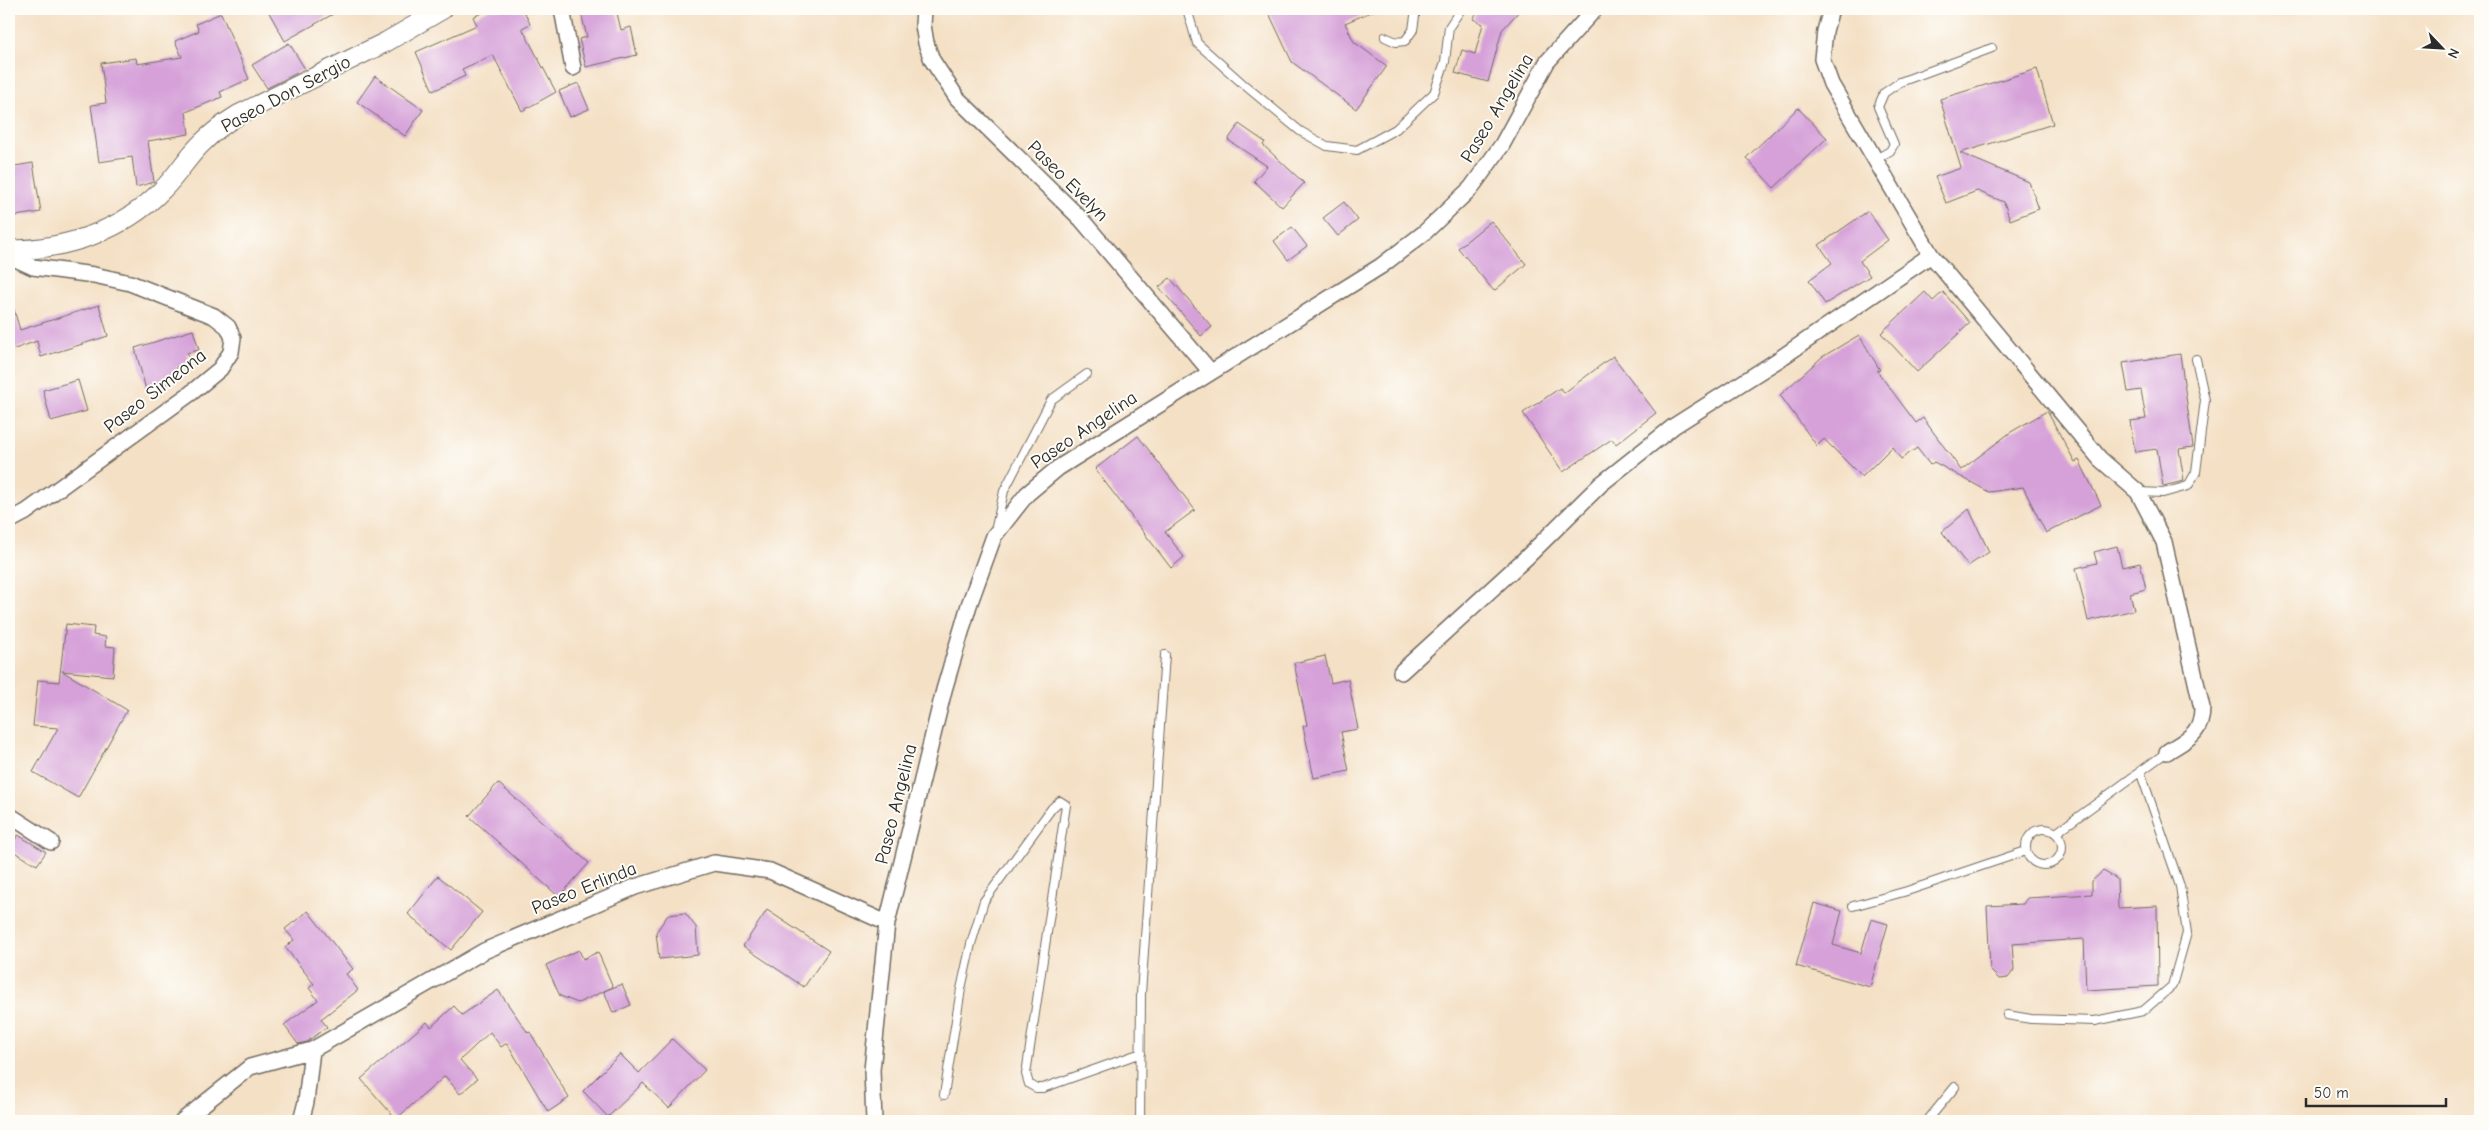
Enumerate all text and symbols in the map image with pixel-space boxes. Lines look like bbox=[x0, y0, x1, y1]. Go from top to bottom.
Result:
north arrow bbox=[2416, 22, 2466, 72]
text: N bbox=[2444, 46, 2463, 61]
street label: Paseo Angelina bbox=[1456, 49, 1538, 167]
street label: Paseo Don Sergio bbox=[217, 51, 355, 137]
street label: Paseo Evelyn bbox=[1023, 136, 1113, 226]
street label: Paseo Simeona bbox=[99, 344, 211, 438]
street label: Paseo Angelina bbox=[1027, 386, 1141, 474]
street label: Paseo Angelina bbox=[870, 741, 922, 867]
street label: Paseo Erlinda bbox=[528, 857, 640, 919]
scale bar bbox=[2306, 1075, 2446, 1107]
text: 50 m bbox=[2314, 1084, 2349, 1102]

